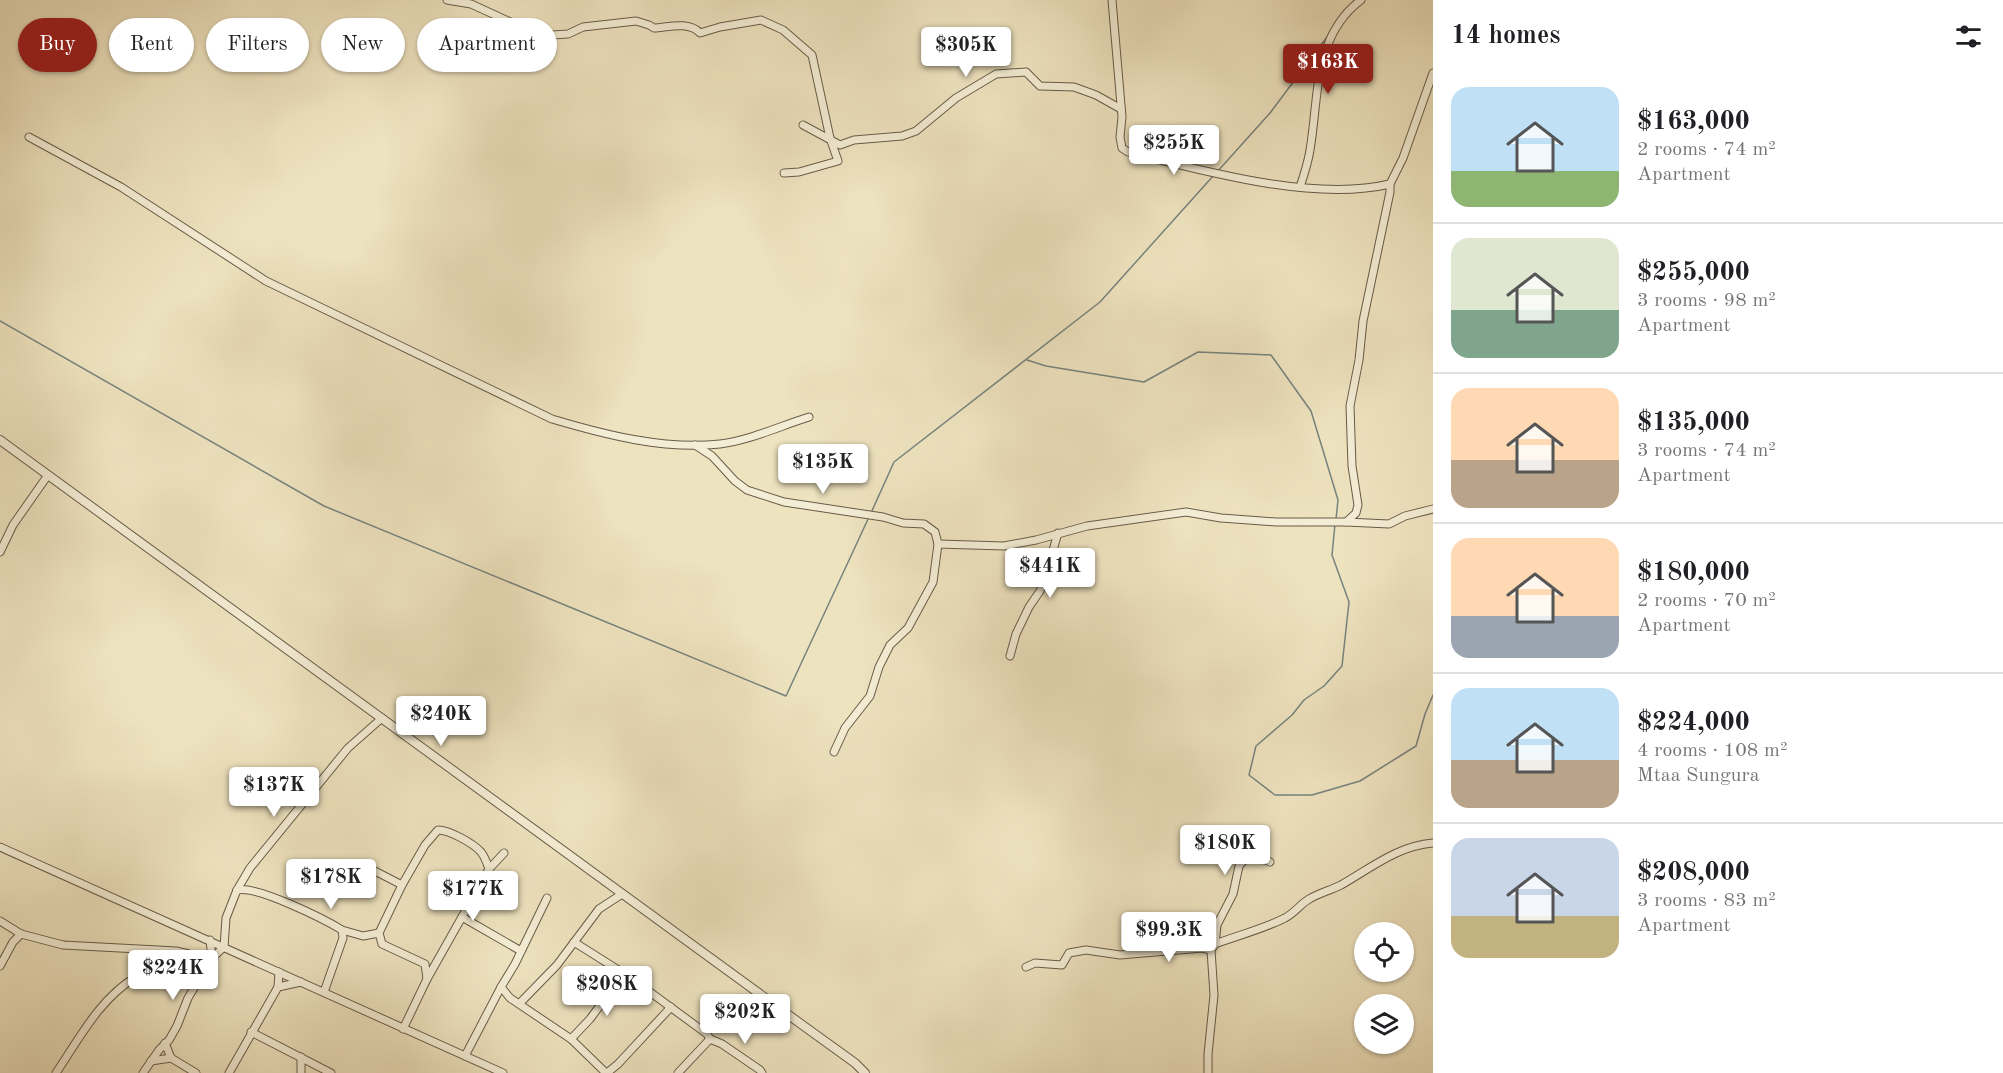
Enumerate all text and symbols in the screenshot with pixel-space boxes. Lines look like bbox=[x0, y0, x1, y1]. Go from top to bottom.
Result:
chip: Buy bbox=[18, 18, 97, 72]
chip: Rent bbox=[109, 18, 194, 72]
chip: Filters bbox=[206, 18, 309, 72]
chip: New bbox=[321, 18, 405, 72]
chip: Apartment bbox=[417, 18, 557, 72]
icon: filters bbox=[1952, 20, 1985, 53]
text: 14 homes bbox=[1451, 23, 1560, 49]
pin: $305K bbox=[924, 27, 1008, 78]
text: $305K bbox=[935, 36, 997, 56]
pin: $163K bbox=[1286, 44, 1370, 95]
text: $163K bbox=[1297, 53, 1359, 73]
text: $163,000 bbox=[1637, 109, 1750, 135]
icon: home bbox=[1499, 111, 1571, 183]
pin: $255K bbox=[1132, 125, 1216, 176]
text: $255K bbox=[1143, 134, 1205, 154]
text: 2 rooms · 74 m² bbox=[1637, 140, 1776, 160]
text: Apartment bbox=[1637, 165, 1731, 185]
text: $255,000 bbox=[1637, 260, 1750, 286]
icon: home bbox=[1499, 262, 1571, 334]
text: 3 rooms · 98 m² bbox=[1637, 291, 1776, 311]
text: Apartment bbox=[1637, 316, 1731, 336]
text: $135,000 bbox=[1637, 410, 1750, 436]
icon: home bbox=[1499, 412, 1571, 484]
text: 3 rooms · 74 m² bbox=[1637, 441, 1776, 461]
pin: $135K bbox=[781, 444, 865, 495]
text: $135K bbox=[792, 453, 854, 473]
text: Apartment bbox=[1637, 466, 1731, 486]
pin: $441K bbox=[1008, 548, 1092, 599]
text: $441K bbox=[1019, 557, 1081, 577]
text: $180,000 bbox=[1637, 560, 1750, 586]
icon: home bbox=[1499, 562, 1571, 634]
text: 2 rooms · 70 m² bbox=[1637, 591, 1776, 611]
text: Apartment bbox=[1637, 616, 1731, 636]
pin: $240K bbox=[399, 696, 483, 747]
text: $240K bbox=[410, 705, 472, 725]
text: $224,000 bbox=[1637, 710, 1750, 736]
icon: home bbox=[1499, 712, 1571, 784]
text: 4 rooms · 108 m² bbox=[1637, 741, 1787, 761]
text: Mtaa Sungura bbox=[1637, 766, 1760, 786]
pin: $137K bbox=[232, 767, 316, 818]
text: $137K bbox=[243, 776, 305, 796]
pin: $180K bbox=[1183, 825, 1267, 876]
text: $180K bbox=[1194, 834, 1256, 854]
pin: $178K bbox=[289, 859, 373, 910]
text: $208,000 bbox=[1637, 860, 1750, 886]
icon: home bbox=[1499, 862, 1571, 934]
text: $178K bbox=[300, 868, 362, 888]
pin: $177K bbox=[431, 871, 515, 922]
text: $177K bbox=[442, 880, 504, 900]
text: 3 rooms · 83 m² bbox=[1637, 891, 1776, 911]
pin: $99.3K bbox=[1120, 912, 1218, 963]
text: Apartment bbox=[1637, 916, 1731, 936]
text: $99.3K bbox=[1135, 921, 1203, 941]
map controls bbox=[1354, 922, 1414, 1054]
button: locate bbox=[1354, 922, 1414, 982]
pin: $224K bbox=[131, 950, 215, 1001]
text: $224K bbox=[142, 959, 204, 979]
pin: $208K bbox=[565, 966, 649, 1017]
text: $208K bbox=[576, 975, 638, 995]
pin: $202K bbox=[703, 994, 787, 1045]
button: layers bbox=[1354, 994, 1414, 1054]
text: $202K bbox=[714, 1003, 776, 1023]

